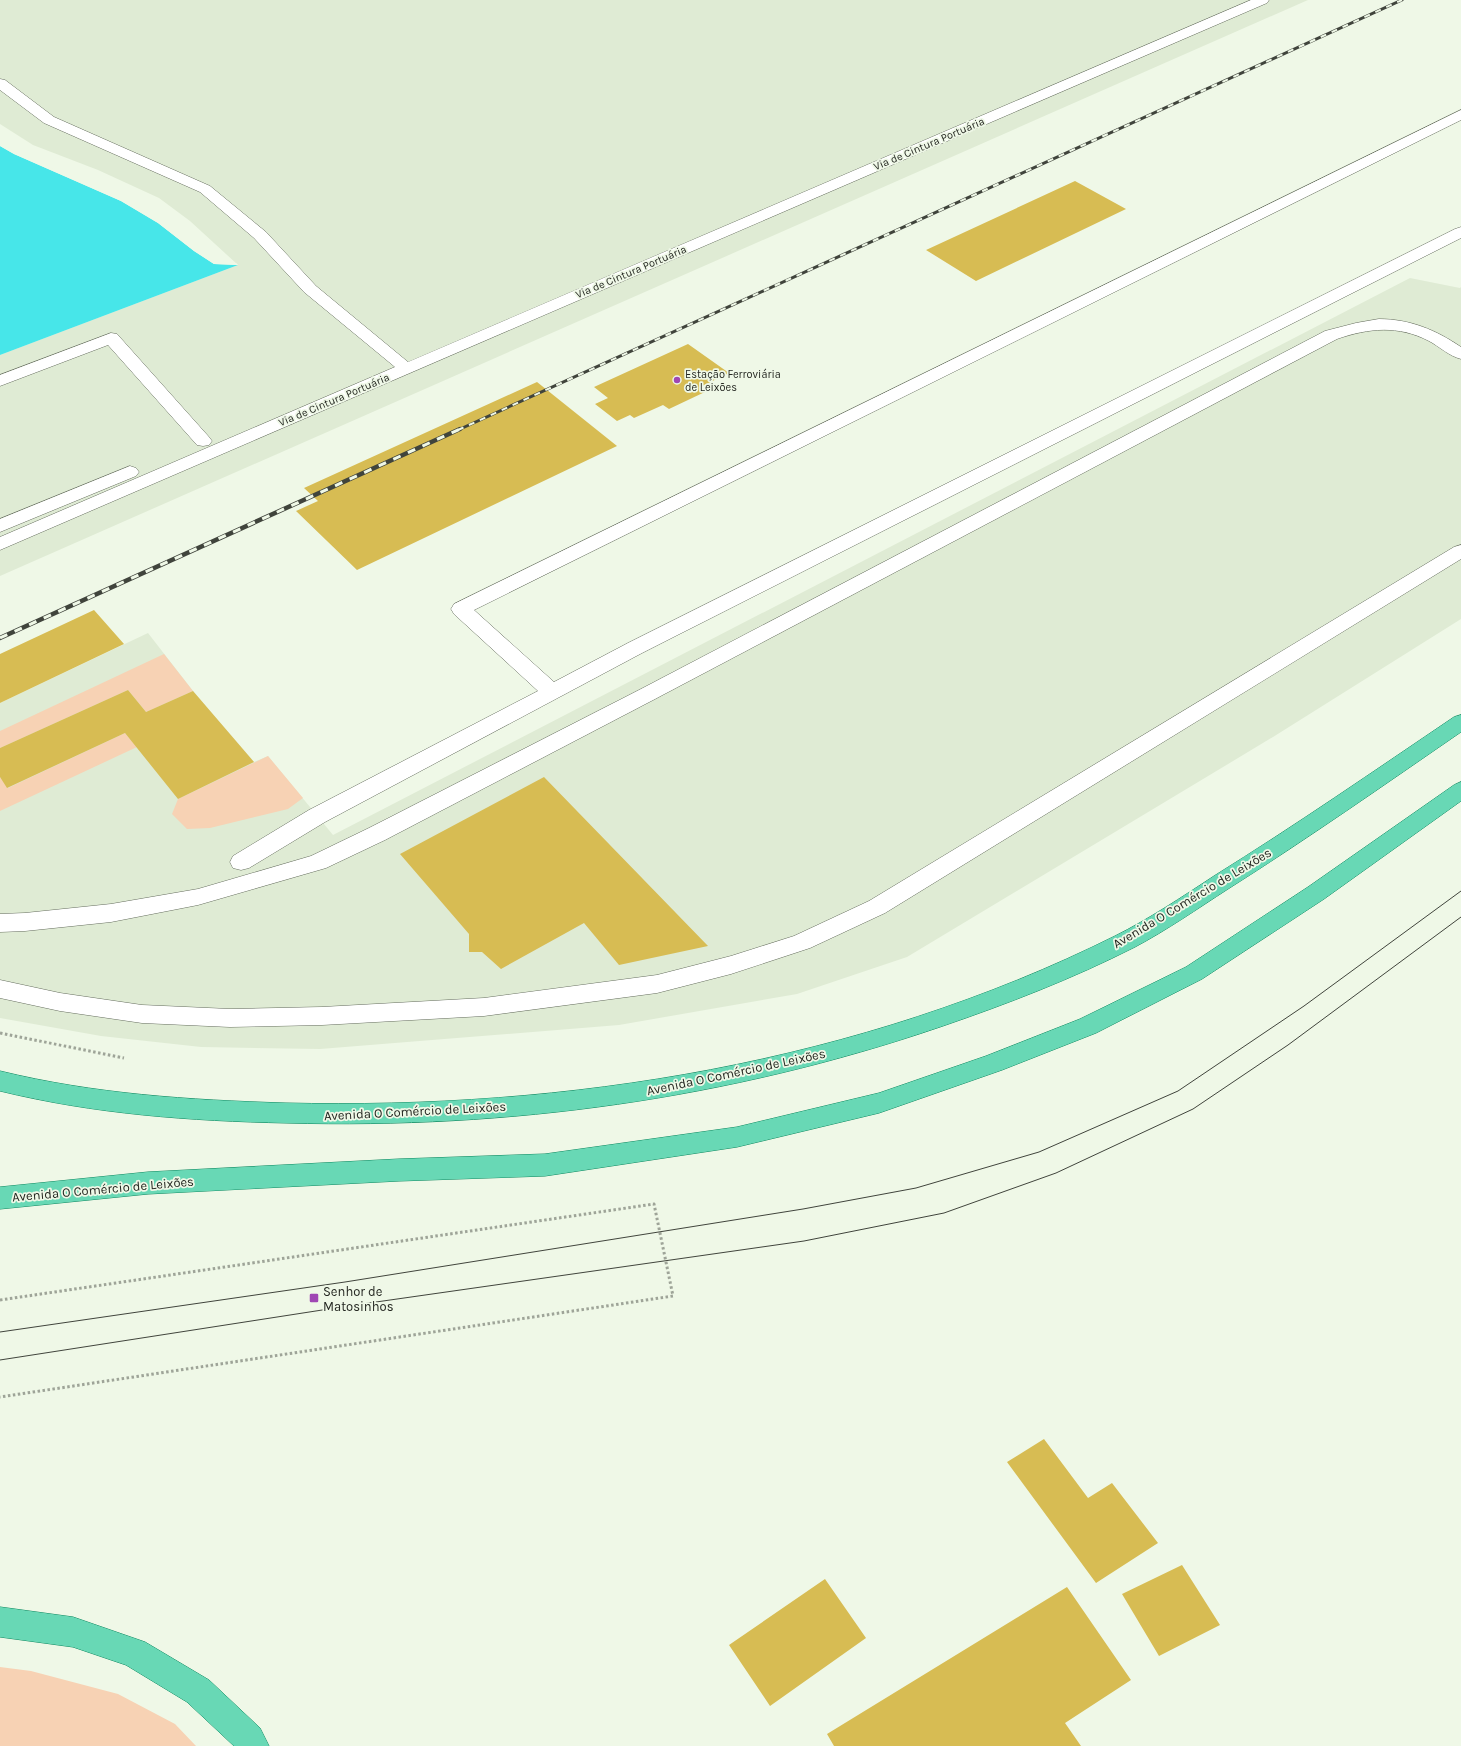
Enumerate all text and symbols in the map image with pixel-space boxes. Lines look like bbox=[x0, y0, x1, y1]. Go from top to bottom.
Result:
street label: Via de Cintura Portuária bbox=[872, 115, 986, 173]
street label: Via de Cintura Portuária bbox=[574, 243, 688, 301]
place label: Estação Ferroviária de Leixões bbox=[685, 368, 781, 394]
street label: Via de Cintura Portuária bbox=[277, 371, 391, 429]
marker: Estação Ferroviária de Leixões bbox=[672, 375, 682, 385]
street label: Avenida O Comércio de Leixões bbox=[1110, 845, 1274, 951]
street label: Avenida O Comércio de Leixões bbox=[645, 1046, 827, 1098]
street label: Avenida O Comércio de Leixões bbox=[324, 1099, 507, 1123]
street label: Avenida O Comércio de Leixões bbox=[12, 1174, 195, 1204]
place label: Senhor de Matosinhos bbox=[323, 1284, 394, 1314]
marker: Senhor de Matosinhos bbox=[308, 1292, 320, 1304]

